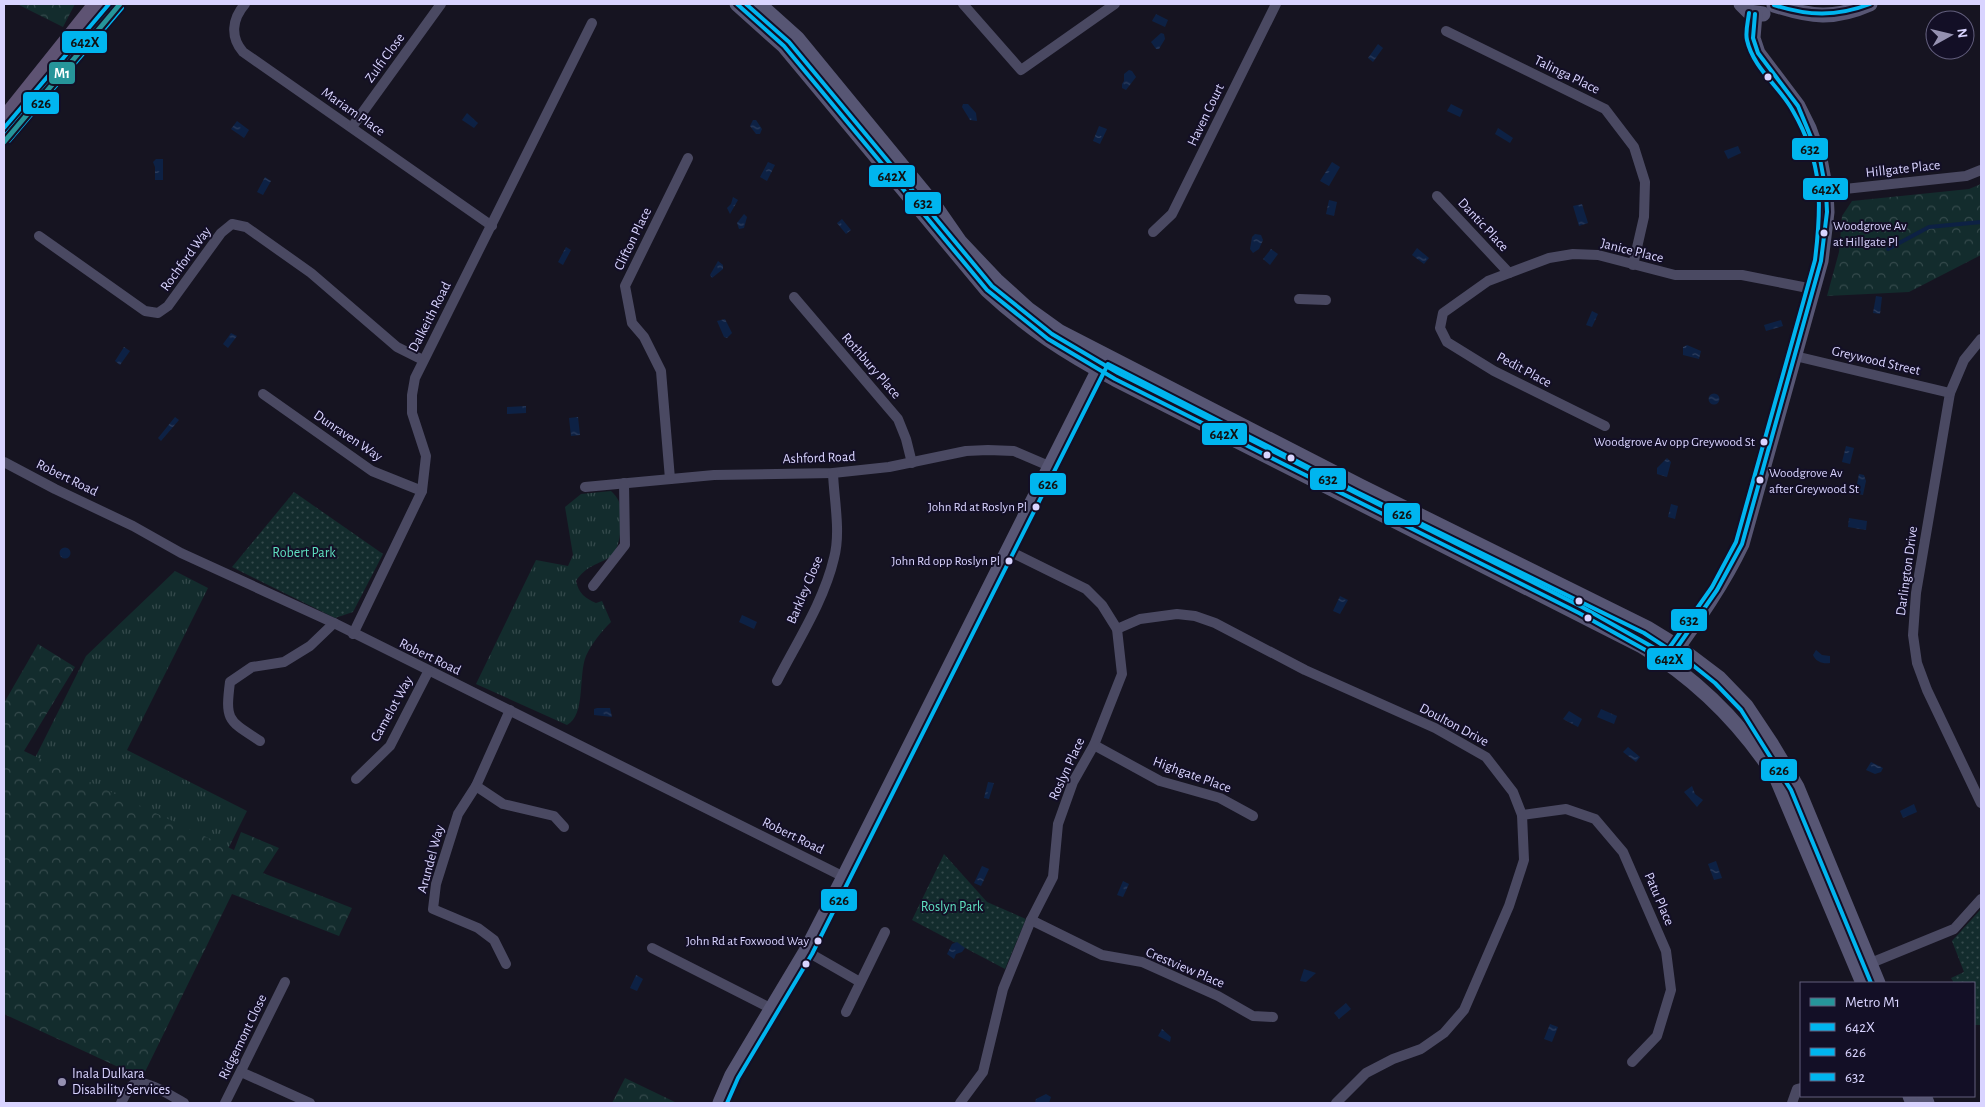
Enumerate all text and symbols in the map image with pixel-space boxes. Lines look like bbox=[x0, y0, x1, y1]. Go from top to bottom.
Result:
north arrow bbox=[1925, 10, 1975, 60]
text: N bbox=[1954, 28, 1969, 39]
line badge: 642X bbox=[61, 30, 108, 54]
street label: Zulfi Close bbox=[363, 31, 407, 85]
text: 642X bbox=[70, 36, 100, 50]
street label: Talinga Place bbox=[1532, 53, 1602, 97]
line badge: M1 bbox=[48, 61, 76, 85]
text: M1 bbox=[54, 67, 70, 81]
unlabelled marker bbox=[1763, 72, 1773, 82]
street label: Haven Court bbox=[1185, 81, 1227, 148]
street label: Mariam Place bbox=[319, 85, 387, 139]
line badge: 626 bbox=[22, 91, 60, 115]
text: 626 bbox=[31, 97, 51, 111]
line badge: 632 bbox=[1791, 137, 1829, 161]
text: 632 bbox=[1800, 143, 1820, 157]
street label: Hillgate Place bbox=[1865, 158, 1941, 180]
line badge: 642X bbox=[868, 164, 916, 188]
text: 642X bbox=[877, 170, 907, 184]
line badge: 642X bbox=[1802, 177, 1849, 201]
text: 642X bbox=[1811, 183, 1841, 197]
line badge: 632 bbox=[904, 191, 942, 215]
street label: Dantic Place bbox=[1455, 196, 1511, 254]
text: 632 bbox=[913, 197, 933, 211]
street label: Clifton Place bbox=[612, 205, 654, 273]
place label: Woodgrove Av at Hillgate Pl bbox=[1833, 220, 1907, 249]
street label: Rochford Way bbox=[158, 224, 214, 294]
marker: Woodgrove Av at Hillgate Pl bbox=[1819, 228, 1829, 238]
street label: Janice Place bbox=[1599, 236, 1665, 266]
street label: Dalkeith Road bbox=[406, 280, 454, 354]
street label: Rothbury Place bbox=[839, 330, 903, 402]
street label: Greywood Street bbox=[1830, 344, 1922, 378]
street label: Pedit Place bbox=[1494, 350, 1554, 390]
street label: Dunraven Way bbox=[311, 408, 385, 464]
line badge: 642X bbox=[1201, 422, 1248, 446]
text: 642X bbox=[1209, 428, 1239, 442]
place label: Woodgrove Av opp Greywood St bbox=[1594, 436, 1755, 449]
marker: Woodgrove Av opp Greywood St bbox=[1759, 437, 1769, 447]
street label: Ashford Road bbox=[782, 450, 856, 466]
unlabelled marker bbox=[1262, 450, 1272, 460]
unlabelled marker bbox=[1286, 453, 1296, 463]
street label: Robert Road bbox=[34, 457, 100, 499]
line badge: 632 bbox=[1309, 467, 1347, 491]
place label: Woodgrove Av after Greywood St bbox=[1769, 467, 1859, 496]
line badge: 626 bbox=[1029, 472, 1067, 496]
text: 632 bbox=[1318, 473, 1338, 487]
marker: Woodgrove Av after Greywood St bbox=[1755, 475, 1765, 485]
text: 626 bbox=[1038, 478, 1058, 492]
place label: John Rd at Roslyn Pl bbox=[928, 501, 1027, 514]
marker: John Rd at Roslyn Pl bbox=[1031, 502, 1041, 512]
line badge: 626 bbox=[1383, 502, 1421, 526]
text: 626 bbox=[1392, 508, 1412, 522]
street label: Darlington Drive bbox=[1894, 525, 1920, 617]
park label: Robert Park bbox=[272, 546, 336, 560]
street label: Barkley Close bbox=[784, 554, 826, 626]
place label: John Rd opp Roslyn Pl bbox=[891, 555, 1000, 568]
marker: John Rd opp Roslyn Pl bbox=[1004, 556, 1014, 566]
unlabelled marker bbox=[1574, 596, 1584, 606]
line badge: 632 bbox=[1670, 608, 1708, 632]
unlabelled marker bbox=[1583, 613, 1593, 623]
text: 632 bbox=[1679, 614, 1699, 628]
street label: Robert Road bbox=[397, 636, 463, 678]
line badge: 642X bbox=[1646, 647, 1693, 671]
text: 642X bbox=[1654, 653, 1684, 667]
street label: Camelot Way bbox=[368, 674, 416, 744]
street label: Doulton Drive bbox=[1417, 701, 1491, 749]
street label: Roslyn Place bbox=[1046, 736, 1088, 802]
street label: Highgate Place bbox=[1151, 754, 1233, 796]
line badge: 626 bbox=[1760, 758, 1798, 782]
text: 626 bbox=[1769, 764, 1789, 778]
street label: Robert Road bbox=[760, 815, 826, 857]
street label: Arundel Way bbox=[415, 823, 447, 895]
street label: Patu Place bbox=[1642, 870, 1676, 928]
line badge: 626 bbox=[820, 888, 858, 912]
text: 626 bbox=[829, 894, 849, 908]
park label: Roslyn Park bbox=[921, 900, 984, 914]
place label: John Rd at Foxwood Way bbox=[686, 935, 809, 948]
marker: John Rd at Foxwood Way bbox=[813, 936, 823, 946]
street label: Crestview Place bbox=[1144, 945, 1226, 991]
unlabelled marker bbox=[801, 959, 811, 969]
legend bbox=[1800, 982, 1975, 1097]
street label: Ridgemont Close bbox=[216, 992, 270, 1082]
text: Metro M1 bbox=[1845, 995, 1900, 1010]
text: 642X bbox=[1845, 1020, 1875, 1035]
text: 626 bbox=[1845, 1045, 1866, 1060]
place label: Inala Dulkara Disability Services bbox=[72, 1067, 170, 1097]
text: 632 bbox=[1845, 1070, 1865, 1085]
marker: Inala Dulkara Disability Services bbox=[56, 1076, 68, 1088]

